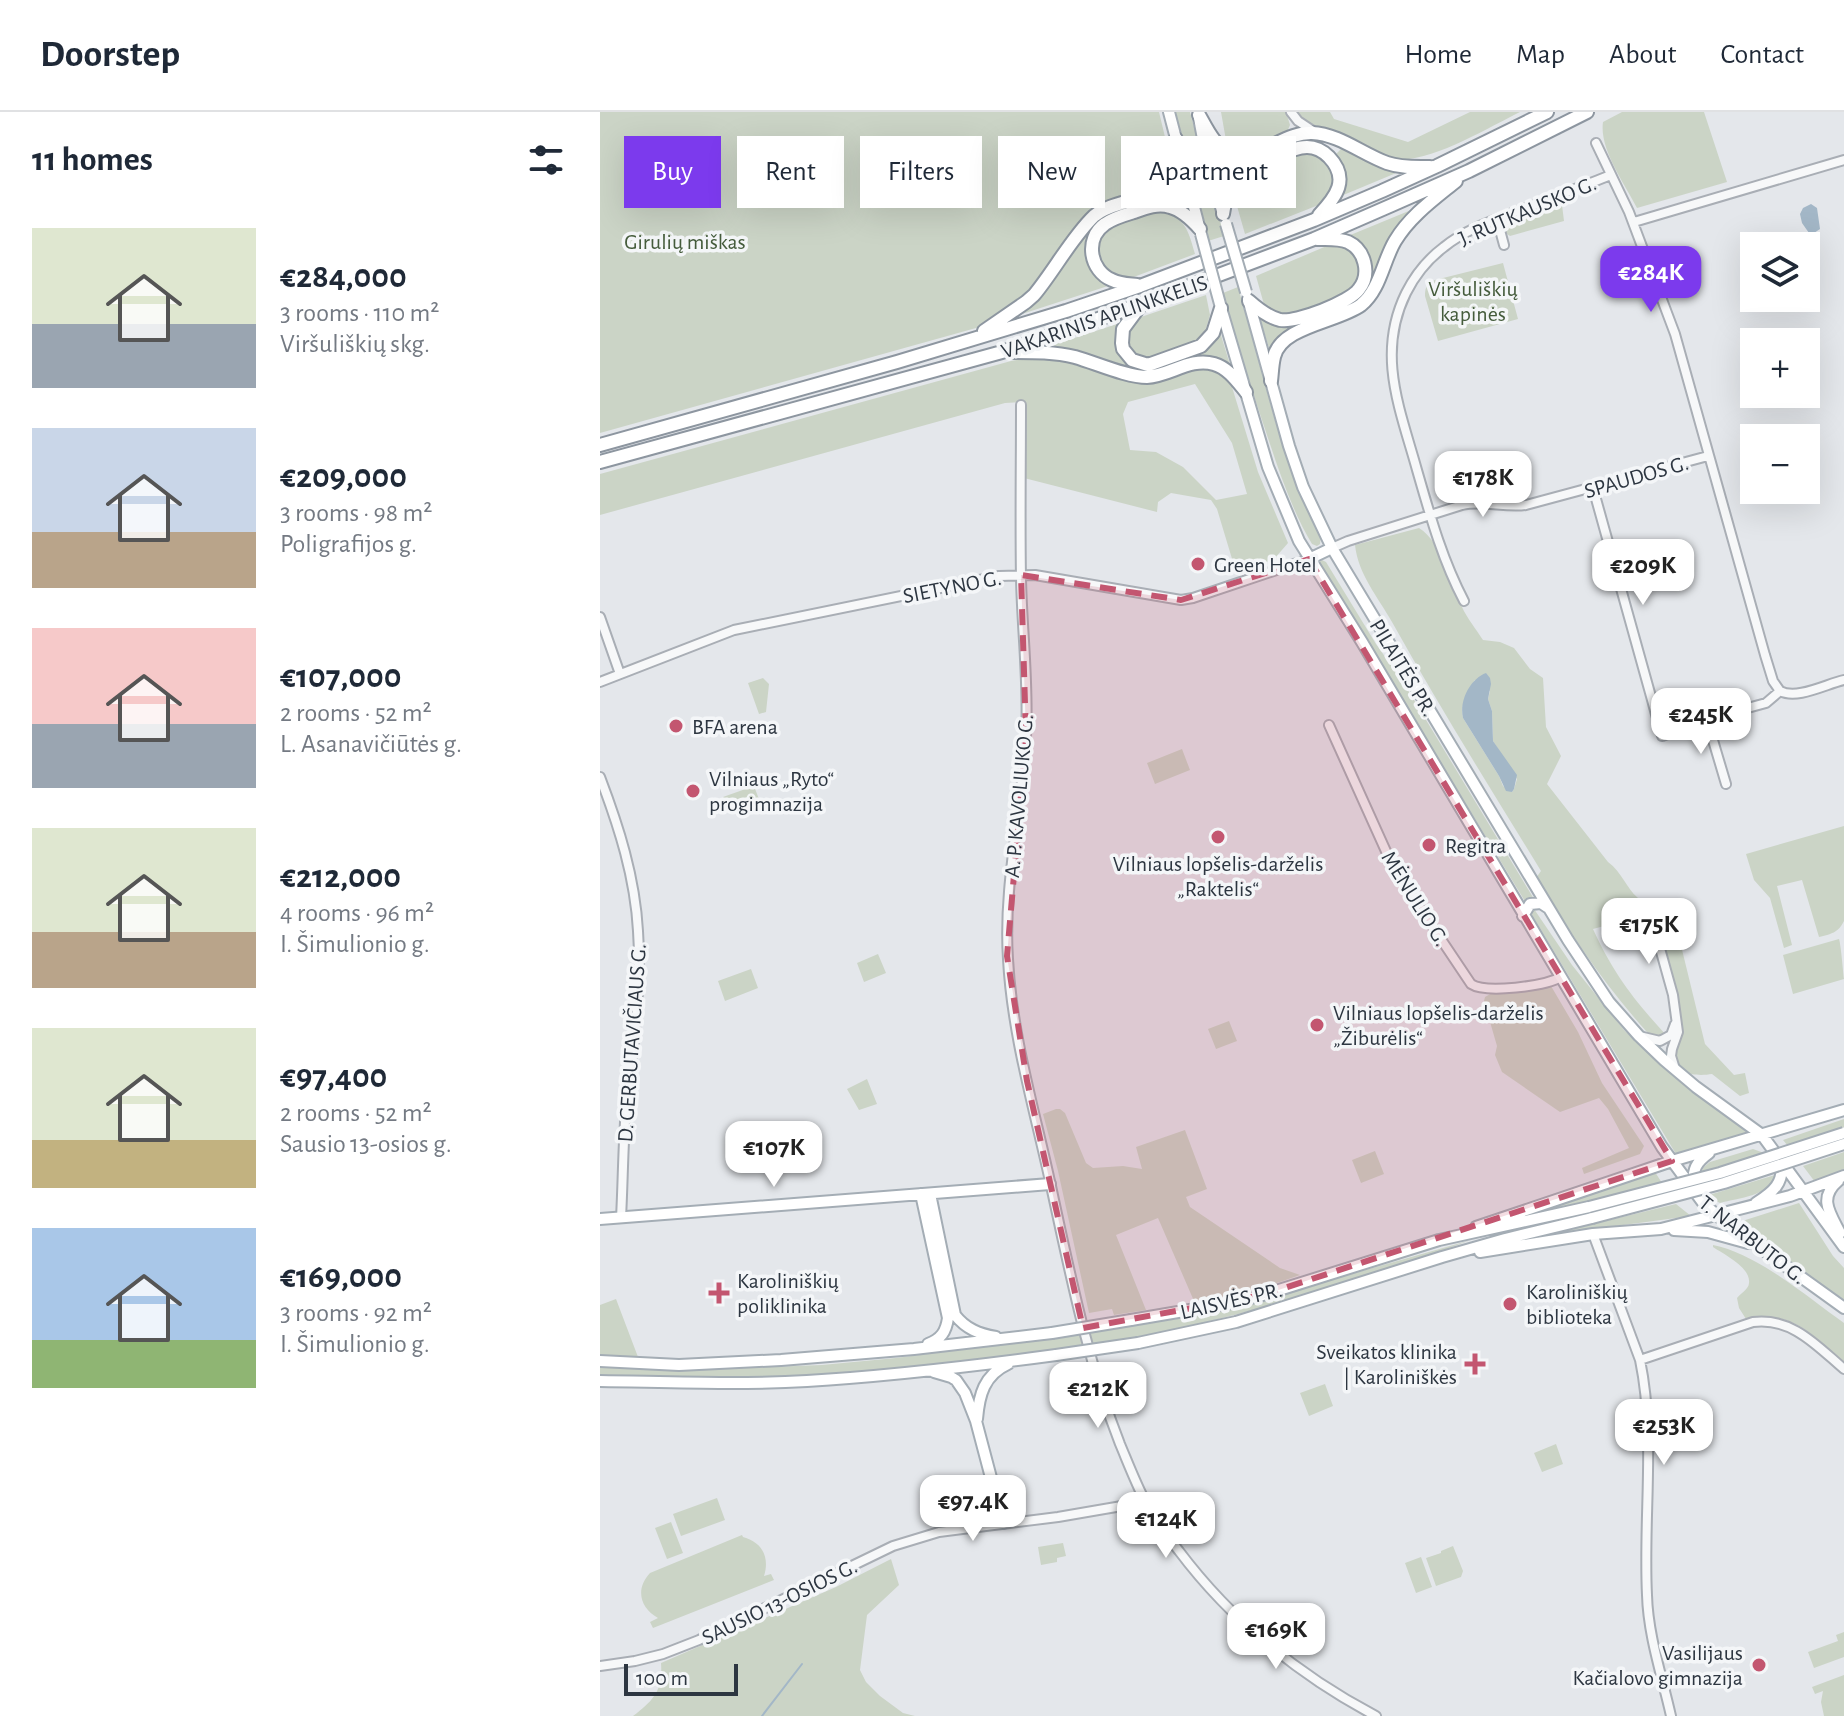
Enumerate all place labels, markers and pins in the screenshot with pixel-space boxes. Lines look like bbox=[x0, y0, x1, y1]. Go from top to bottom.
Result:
pin: €284K bbox=[1595, 246, 1707, 314]
pin: €178K bbox=[1427, 451, 1539, 519]
pin: €209K bbox=[1587, 539, 1699, 607]
place label: Green Hotel bbox=[1214, 554, 1317, 576]
marker: Green Hotel bbox=[1189, 555, 1207, 573]
pin: €245K bbox=[1645, 688, 1757, 756]
place label: BFA arena bbox=[692, 716, 778, 738]
marker: BFA arena bbox=[667, 717, 685, 735]
place label: Vilniaus „Ryto“ progimnazija bbox=[709, 768, 834, 815]
marker: Vilniaus „Ryto“ progimnazija bbox=[684, 782, 702, 800]
marker: Vilniaus lopšelis-darželis „Raktelis“ bbox=[1209, 828, 1227, 846]
place label: Regitra bbox=[1445, 835, 1506, 857]
marker: Regitra bbox=[1420, 836, 1438, 854]
place label: Vilniaus lopšelis-darželis „Raktelis“ bbox=[1113, 853, 1323, 900]
pin: €175K bbox=[1593, 898, 1705, 966]
place label: Vilniaus lopšelis-darželis „Žiburėlis“ bbox=[1333, 1002, 1544, 1049]
marker: Vilniaus lopšelis-darželis „Žiburėlis“ bbox=[1308, 1016, 1326, 1034]
pin: €107K bbox=[718, 1121, 830, 1189]
place label: Karoliniškių poliklinika bbox=[737, 1270, 840, 1317]
place label: Karoliniškių biblioteka bbox=[1526, 1281, 1629, 1328]
marker: Karoliniškių poliklinika bbox=[708, 1282, 730, 1304]
marker: Karoliniškių biblioteka bbox=[1501, 1295, 1519, 1313]
place label: Sveikatos klinika | Karoliniškės bbox=[1316, 1341, 1457, 1390]
marker: Sveikatos klinika | Karoliniškės bbox=[1464, 1353, 1486, 1375]
pin: €212K bbox=[1042, 1362, 1154, 1430]
pin: €253K bbox=[1608, 1399, 1720, 1467]
pin: €97.4K bbox=[908, 1475, 1038, 1543]
pin: €124K bbox=[1110, 1492, 1222, 1560]
pin: €169K bbox=[1220, 1603, 1332, 1671]
place label: Vasilijaus Kačialovo gimnazija bbox=[1572, 1642, 1743, 1689]
marker: Vasilijaus Kačialovo gimnazija bbox=[1750, 1656, 1768, 1674]

